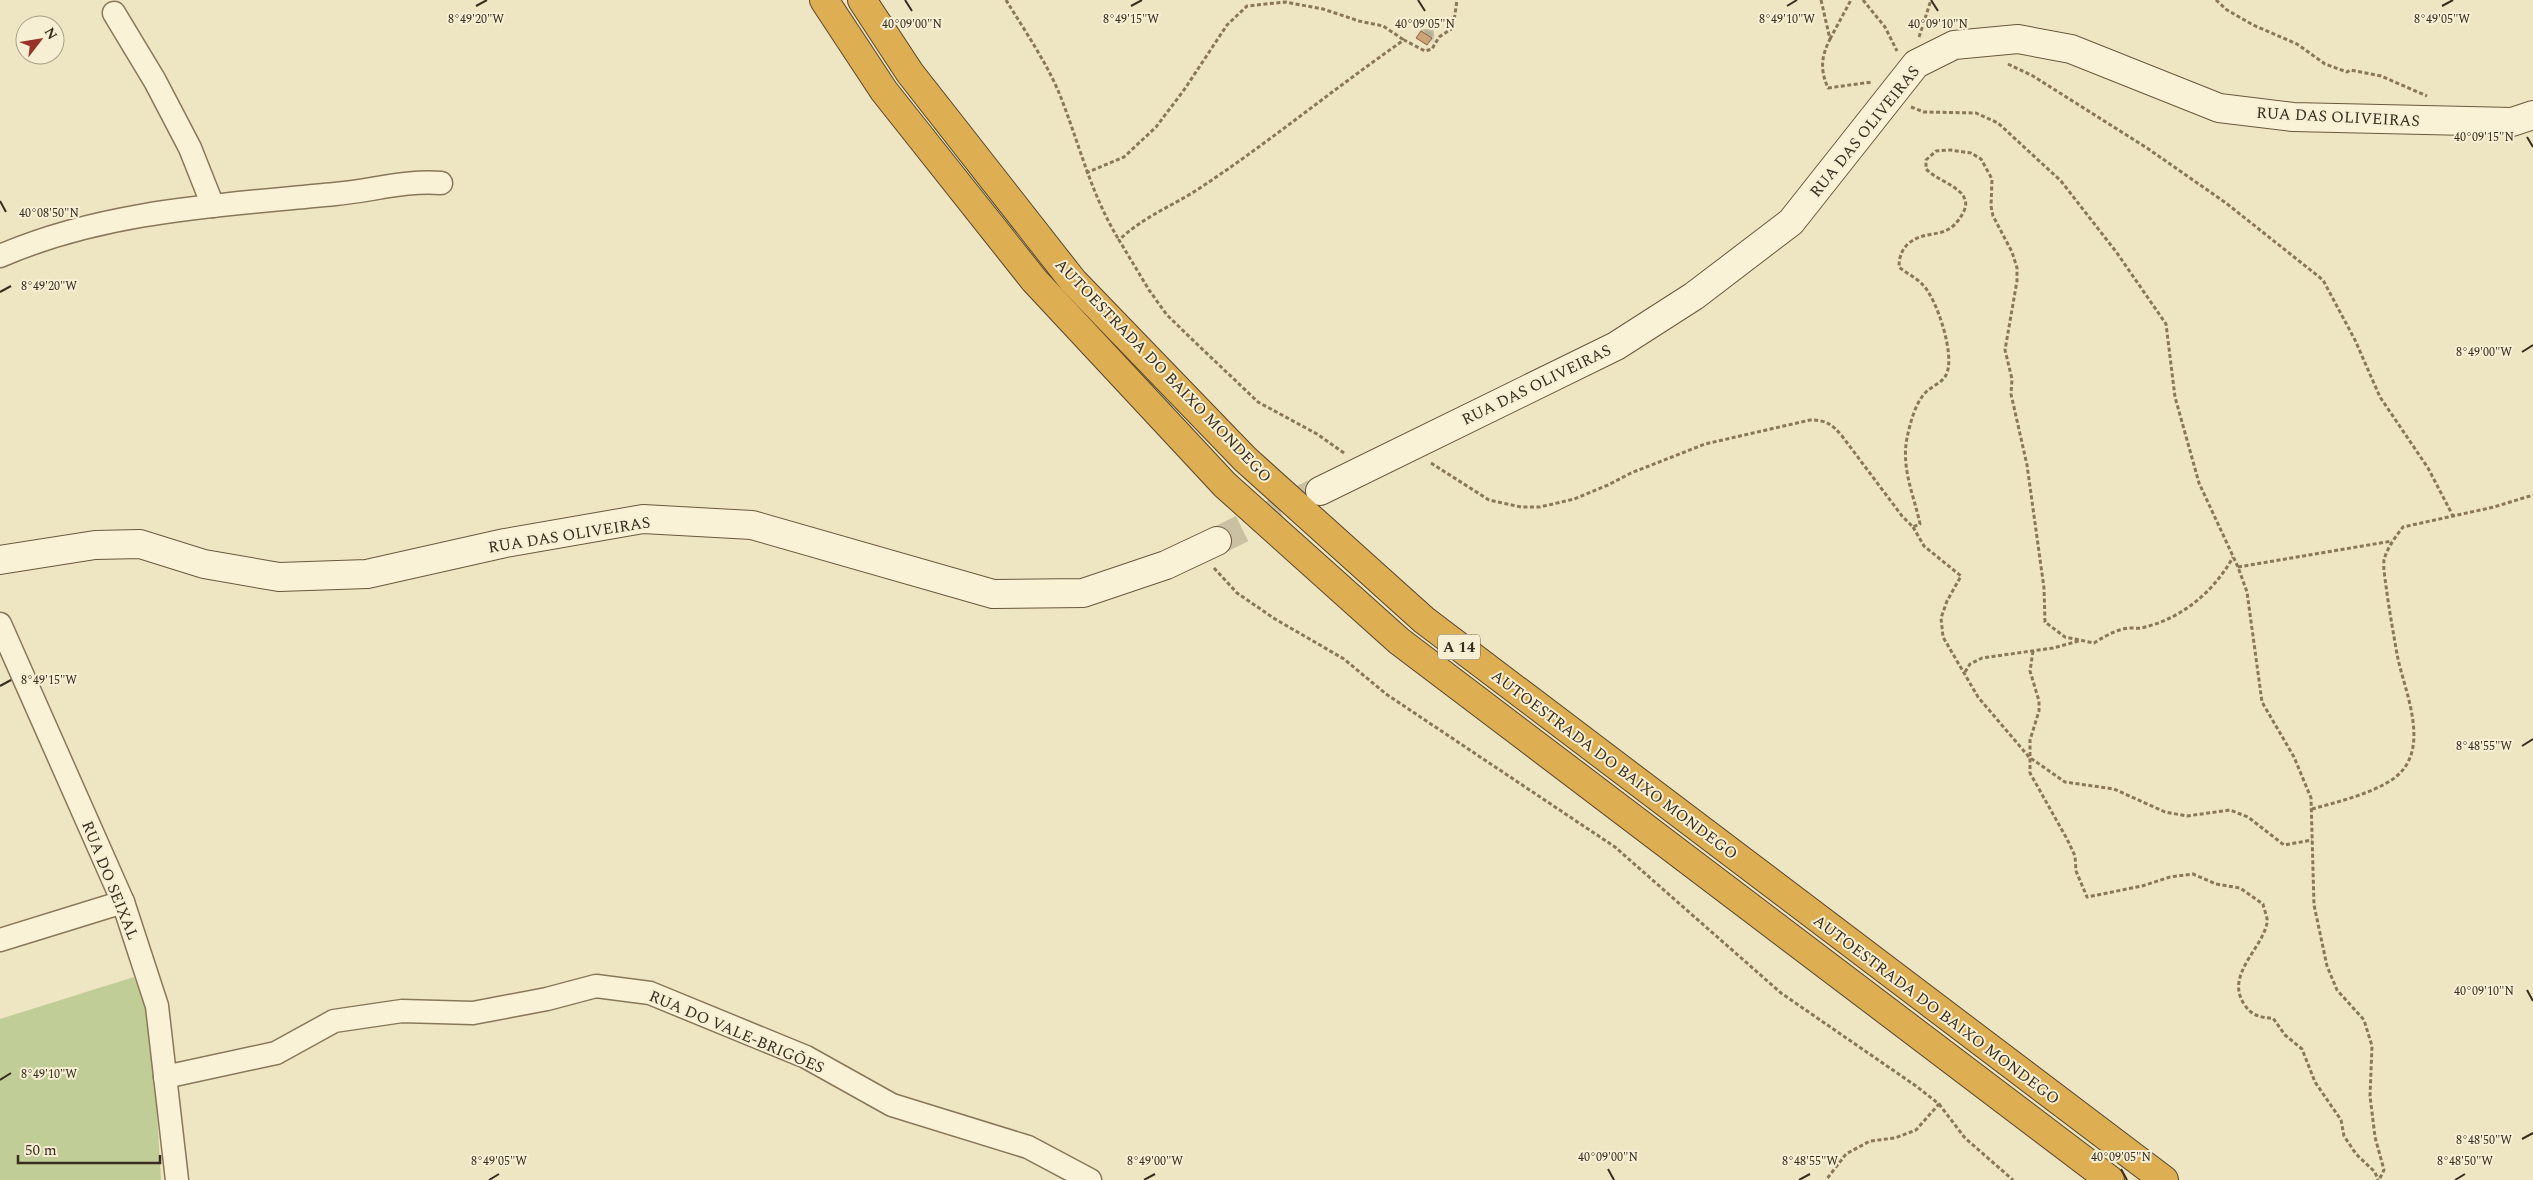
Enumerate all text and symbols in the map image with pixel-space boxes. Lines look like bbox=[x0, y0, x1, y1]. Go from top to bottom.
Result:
text: 8°49'20"W bbox=[448, 10, 504, 29]
text: 8°49'15"W bbox=[1103, 10, 1159, 29]
text: 8°49'10"W bbox=[1759, 10, 1815, 29]
text: 8°49'05"W bbox=[2414, 10, 2470, 29]
north arrow bbox=[15, 15, 65, 65]
text: 40°09'00"N bbox=[882, 15, 942, 34]
text: 40°09'05"N bbox=[1395, 15, 1455, 34]
text: 40°09'10"N bbox=[1908, 15, 1968, 34]
text: N bbox=[39, 23, 63, 44]
street label: RUA DAS OLIVEIRAS bbox=[1804, 60, 1926, 203]
street label: RUA DAS OLIVEIRAS bbox=[2256, 101, 2420, 133]
text: 40°09'15"N bbox=[2454, 128, 2514, 147]
text: 40°08'50"N bbox=[19, 204, 79, 223]
street label: AUTOESTRADA DO BAIXO MONDEGO bbox=[1049, 253, 1277, 488]
text: 8°49'20"W bbox=[21, 277, 77, 296]
street label: RUA DAS OLIVEIRAS bbox=[1458, 338, 1615, 432]
text: 8°49'00"W bbox=[2456, 343, 2512, 362]
street label: RUA DAS OLIVEIRAS bbox=[486, 510, 652, 560]
road number: A 14 bbox=[1438, 634, 1480, 660]
street label: AUTOESTRADA DO BAIXO MONDEGO bbox=[1486, 664, 1743, 866]
text: 8°49'15"W bbox=[21, 671, 77, 690]
text: 8°48'55"W bbox=[2456, 737, 2512, 756]
street label: RUA DO SEIXAL bbox=[75, 817, 145, 944]
street label: AUTOESTRADA DO BAIXO MONDEGO bbox=[1808, 909, 2065, 1111]
text: 40°09'10"N bbox=[2454, 982, 2514, 1001]
street label: RUA DO VALE-BRIGÕES bbox=[645, 984, 828, 1080]
text: 8°49'10"W bbox=[21, 1065, 77, 1084]
text: 8°48'50"W bbox=[2456, 1131, 2512, 1150]
scale bar bbox=[18, 1132, 160, 1164]
text: 50 m bbox=[25, 1139, 57, 1162]
text: 40°09'00"N bbox=[1578, 1148, 1638, 1167]
text: 40°09'05"N bbox=[2091, 1148, 2151, 1167]
text: 8°49'05"W bbox=[471, 1152, 527, 1171]
text: 8°49'00"W bbox=[1127, 1152, 1183, 1171]
text: 8°48'55"W bbox=[1782, 1152, 1838, 1171]
text: 8°48'50"W bbox=[2437, 1152, 2493, 1171]

